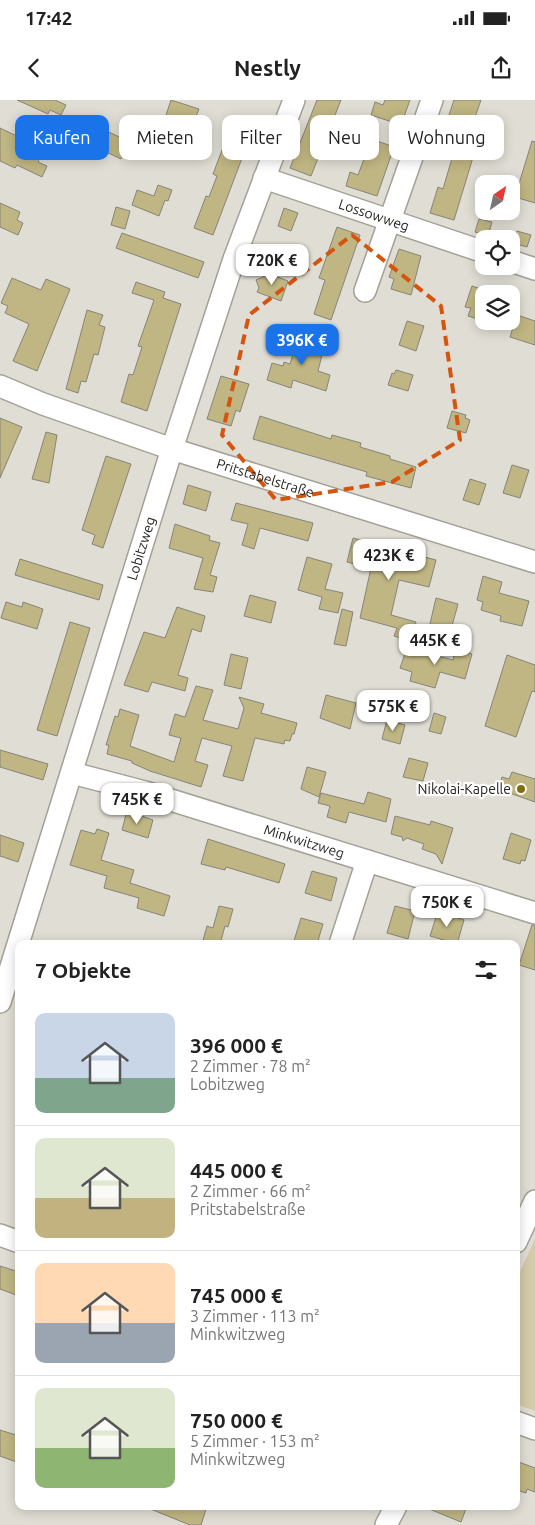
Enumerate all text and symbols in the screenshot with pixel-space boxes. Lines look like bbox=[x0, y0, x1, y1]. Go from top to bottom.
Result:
text: 17:42 bbox=[25, 7, 73, 29]
icon: back bbox=[20, 54, 48, 82]
icon: share bbox=[487, 54, 515, 82]
text: Nestly bbox=[234, 55, 301, 80]
chip: Kaufen bbox=[15, 115, 109, 160]
chip: Mieten bbox=[119, 115, 212, 160]
chip: Filter bbox=[222, 115, 300, 160]
chip: Neu bbox=[310, 115, 379, 160]
chip: Wohnung bbox=[389, 115, 504, 160]
north arrow bbox=[475, 175, 520, 220]
map controls bbox=[475, 175, 520, 330]
street label: Lossowweg bbox=[337, 196, 411, 234]
button: locate bbox=[475, 230, 520, 275]
pin: 720K € bbox=[231, 244, 313, 286]
text: 720K € bbox=[247, 251, 297, 269]
button: layers bbox=[475, 285, 520, 330]
pin: 396K € bbox=[261, 324, 343, 366]
text: 396K € bbox=[277, 331, 327, 349]
street label: Pritstabelstraße bbox=[215, 455, 316, 501]
street label: Lobitzweg bbox=[124, 515, 158, 582]
pin: 423K € bbox=[348, 538, 430, 581]
text: 423K € bbox=[364, 546, 414, 564]
pin: 445K € bbox=[394, 624, 476, 666]
text: 445K € bbox=[410, 631, 460, 649]
pin: 575K € bbox=[352, 690, 434, 732]
text: 575K € bbox=[368, 697, 418, 715]
place label: Nikolai-Kapelle bbox=[418, 781, 511, 797]
pin: 745K € bbox=[96, 782, 178, 825]
marker: Nikolai-Kapelle bbox=[515, 783, 527, 795]
text: 745K € bbox=[112, 790, 162, 808]
street label: Minkwitzweg bbox=[262, 821, 346, 861]
pin: 750K € bbox=[406, 886, 488, 928]
text: 750K € bbox=[422, 893, 472, 911]
icon: filters bbox=[472, 956, 500, 984]
text: 7 Objekte bbox=[35, 958, 131, 982]
icon: home bbox=[75, 1033, 135, 1093]
text: 396 000 € bbox=[190, 1033, 283, 1057]
text: 2 Zimmer · 78 m² bbox=[190, 1057, 311, 1075]
text: Lobitzweg bbox=[190, 1075, 265, 1093]
icon: home bbox=[75, 1158, 135, 1218]
text: 445 000 € bbox=[190, 1158, 283, 1182]
text: 2 Zimmer · 66 m² bbox=[190, 1182, 311, 1200]
text: Pritstabelstraße bbox=[190, 1200, 306, 1218]
icon: home bbox=[75, 1283, 135, 1343]
text: 745 000 € bbox=[190, 1283, 283, 1307]
text: 3 Zimmer · 113 m² bbox=[190, 1307, 320, 1325]
text: Minkwitzweg bbox=[190, 1325, 285, 1343]
icon: home bbox=[75, 1408, 135, 1468]
text: 750 000 € bbox=[190, 1408, 283, 1432]
text: 5 Zimmer · 153 m² bbox=[190, 1432, 320, 1450]
text: Minkwitzweg bbox=[190, 1450, 285, 1468]

